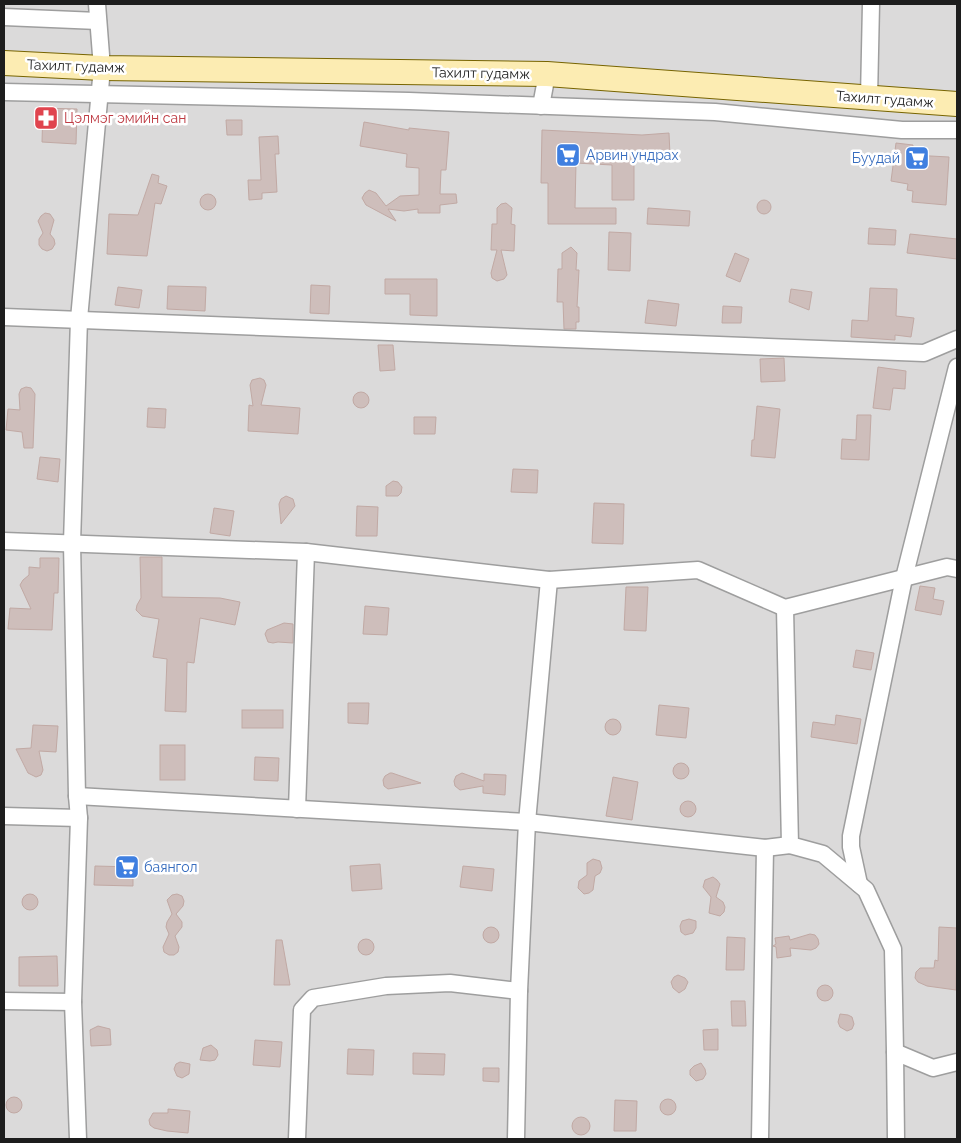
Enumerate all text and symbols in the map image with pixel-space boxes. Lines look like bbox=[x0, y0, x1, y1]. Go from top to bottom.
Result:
street label: Тахилт гудамж bbox=[27, 56, 125, 76]
street label: Тахилт гудамж bbox=[432, 64, 530, 82]
street label: Тахилт гудамж bbox=[835, 88, 935, 110]
pharmacy icon: Цэлмэг эмийн сан bbox=[33, 105, 59, 131]
place label: Цэлмэг эмийн сан bbox=[64, 110, 186, 126]
supermarket icon: Арвин ундрах bbox=[555, 142, 581, 168]
supermarket icon: Буудай bbox=[904, 145, 930, 171]
place label: Арвин ундрах bbox=[586, 147, 678, 163]
place label: Буудай bbox=[852, 150, 900, 166]
supermarket icon: баянгол bbox=[114, 854, 140, 880]
place label: баянгол bbox=[144, 859, 198, 875]

